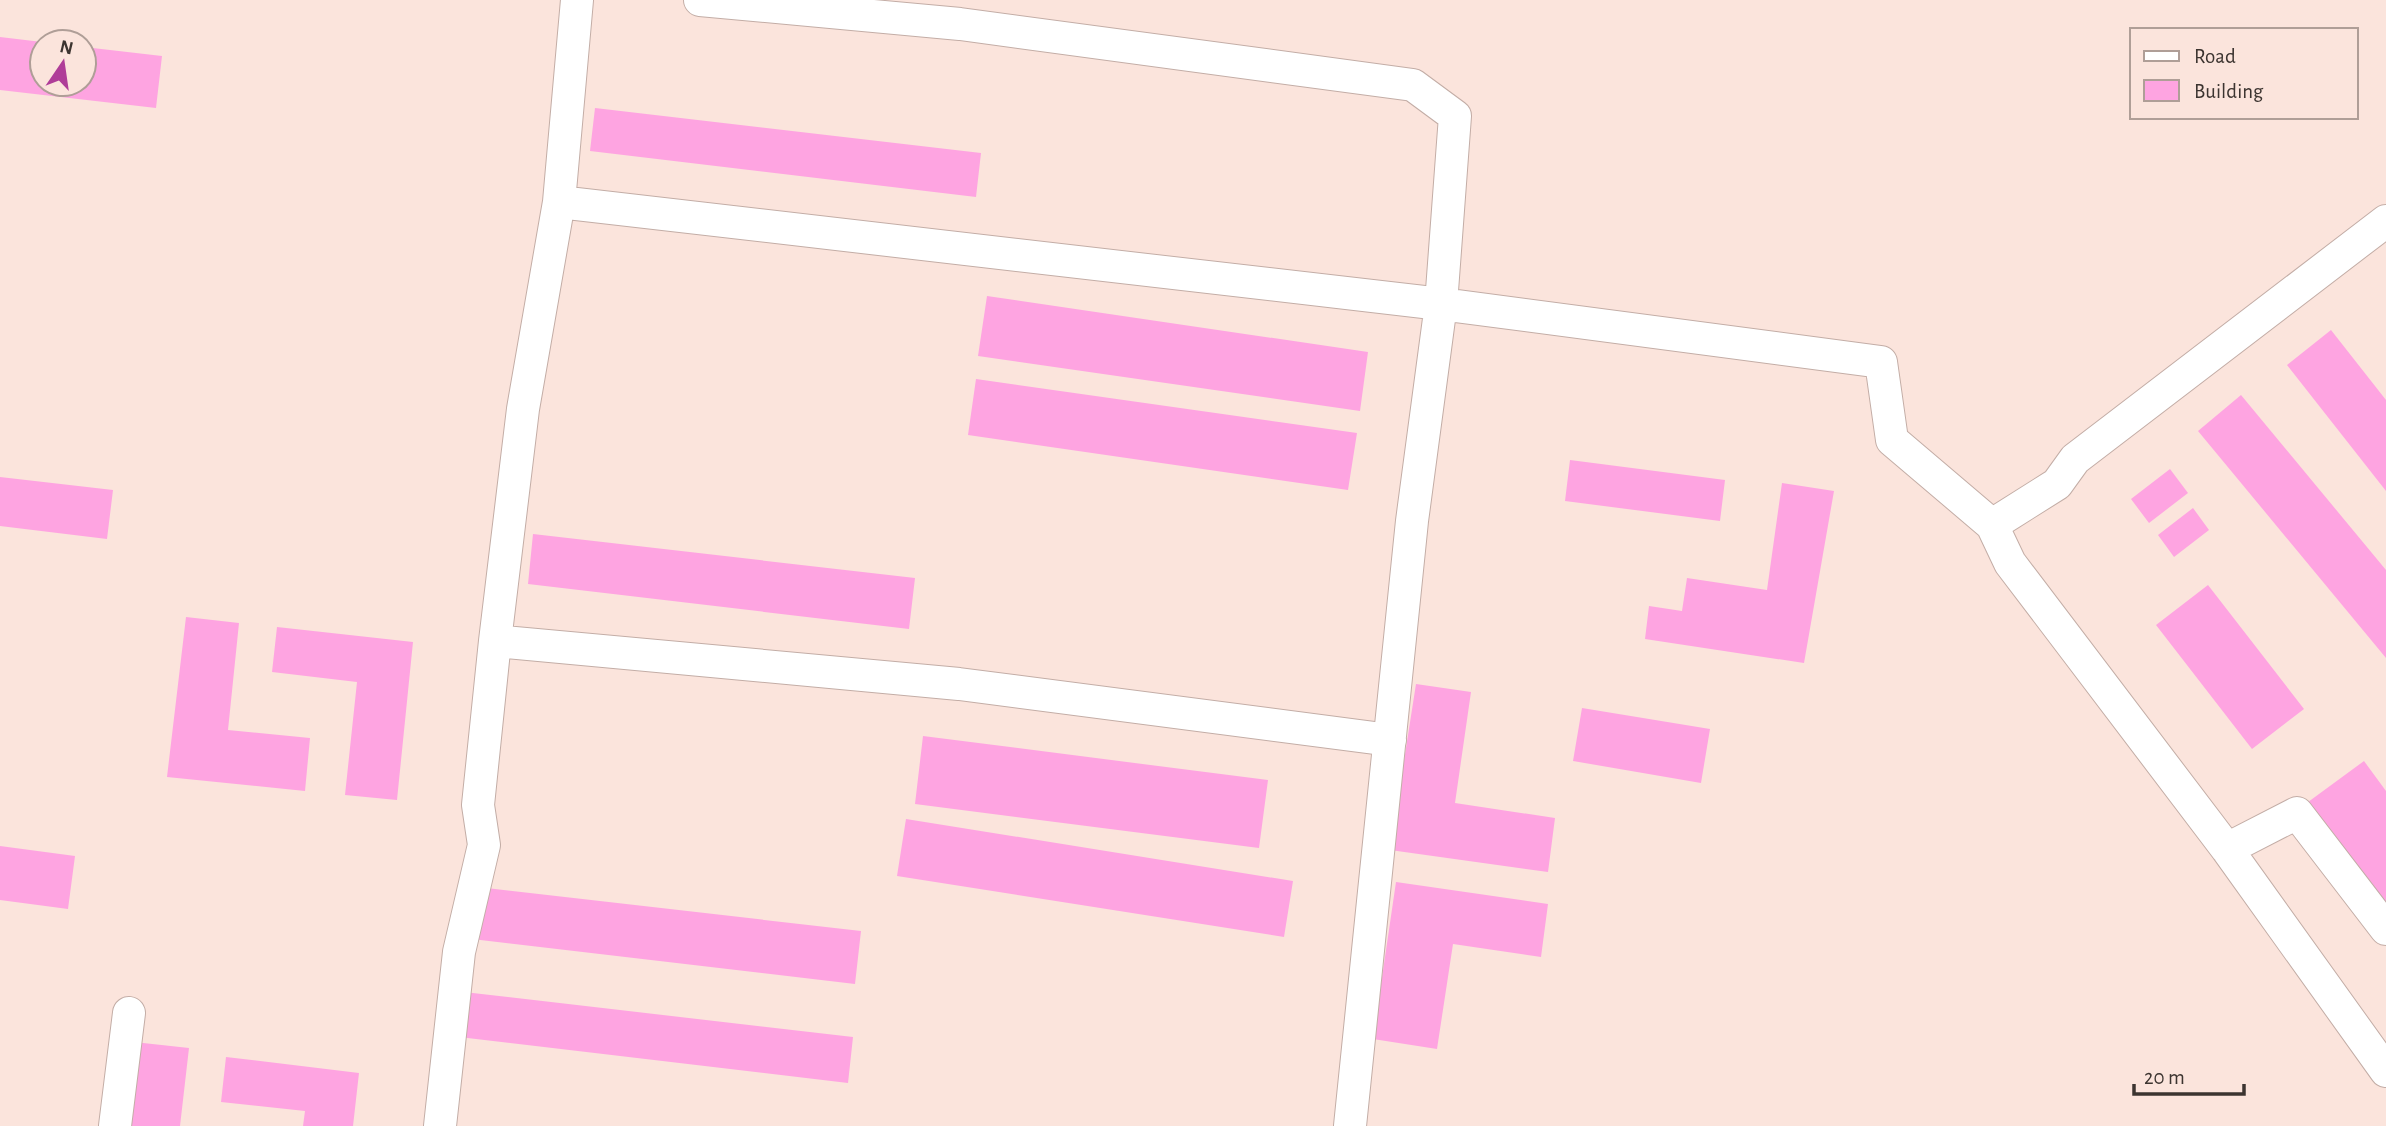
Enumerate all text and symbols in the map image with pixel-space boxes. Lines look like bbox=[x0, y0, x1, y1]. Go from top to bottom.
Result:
north arrow bbox=[28, 28, 98, 98]
legend bbox=[2130, 28, 2358, 119]
text: N bbox=[58, 37, 75, 59]
text: Road bbox=[2194, 46, 2236, 67]
text: Building bbox=[2194, 81, 2264, 102]
scale bar bbox=[2134, 1052, 2244, 1096]
text: 20 m bbox=[2144, 1067, 2185, 1088]

